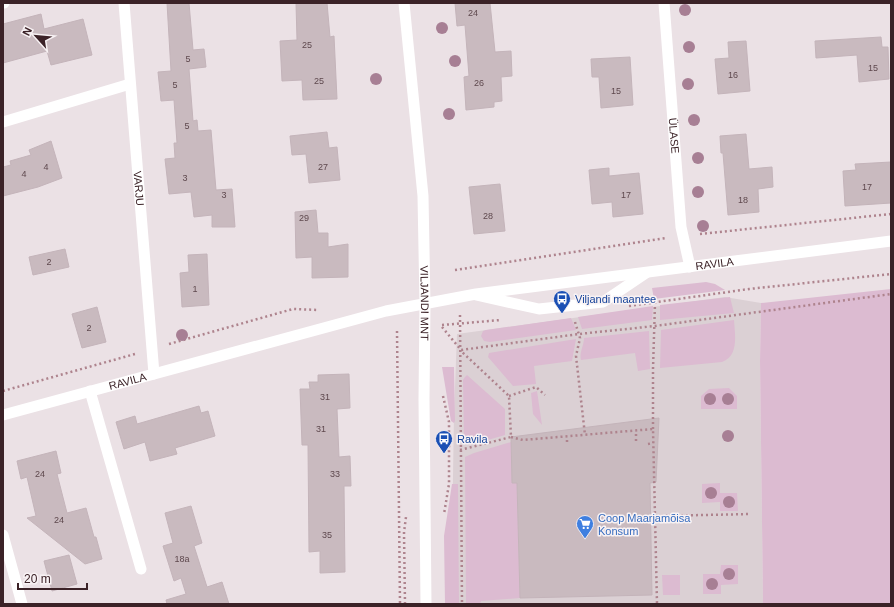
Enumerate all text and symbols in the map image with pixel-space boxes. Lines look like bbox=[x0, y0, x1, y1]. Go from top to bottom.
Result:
house number: 24 bbox=[468, 8, 478, 18]
north arrow bbox=[16, 16, 56, 56]
text: N bbox=[20, 25, 34, 38]
house number: 25 bbox=[302, 40, 312, 50]
house number: 5 bbox=[185, 54, 191, 64]
house number: 15 bbox=[868, 63, 878, 73]
house number: 16 bbox=[728, 70, 738, 80]
house number: 25 bbox=[314, 76, 324, 86]
house number: 26 bbox=[474, 78, 484, 88]
house number: 5 bbox=[172, 80, 178, 90]
house number: 15 bbox=[611, 86, 621, 96]
street label: ÜLASE bbox=[667, 117, 681, 154]
house number: 5 bbox=[184, 121, 190, 131]
house number: 4 bbox=[43, 162, 49, 172]
house number: 27 bbox=[318, 162, 328, 172]
house number: 4 bbox=[21, 169, 27, 179]
street label: VARJU bbox=[132, 170, 146, 207]
house number: 3 bbox=[182, 173, 188, 183]
house number: 17 bbox=[862, 182, 872, 192]
house number: 3 bbox=[221, 190, 227, 200]
house number: 17 bbox=[621, 190, 631, 200]
house number: 18 bbox=[738, 195, 748, 205]
house number: 28 bbox=[483, 211, 493, 221]
house number: 29 bbox=[299, 213, 309, 223]
street label: RAVILA bbox=[695, 255, 735, 272]
house number: 2 bbox=[46, 257, 52, 267]
street label: VILJANDI MNT bbox=[418, 265, 431, 341]
house number: 1 bbox=[192, 284, 198, 294]
bus stop icon: Viljandi maantee bbox=[552, 289, 572, 314]
place label: Viljandi maantee bbox=[575, 293, 656, 305]
house number: 2 bbox=[86, 323, 92, 333]
street label: RAVILA bbox=[107, 370, 148, 392]
house number: 31 bbox=[320, 392, 330, 402]
house number: 31 bbox=[316, 424, 326, 434]
bus stop icon: Ravila bbox=[434, 429, 454, 454]
place label: Ravila bbox=[457, 433, 488, 445]
house number: 24 bbox=[35, 469, 45, 479]
house number: 33 bbox=[330, 469, 340, 479]
place label: Coop Maarjamõisa Konsum bbox=[598, 512, 691, 537]
supermarket icon: Coop Maarjamõisa Konsum bbox=[575, 514, 595, 539]
house number: 24 bbox=[54, 515, 64, 525]
house number: 35 bbox=[322, 530, 332, 540]
house number: 18a bbox=[174, 554, 190, 564]
scale bar bbox=[18, 565, 87, 591]
text: 20 m bbox=[24, 572, 51, 586]

